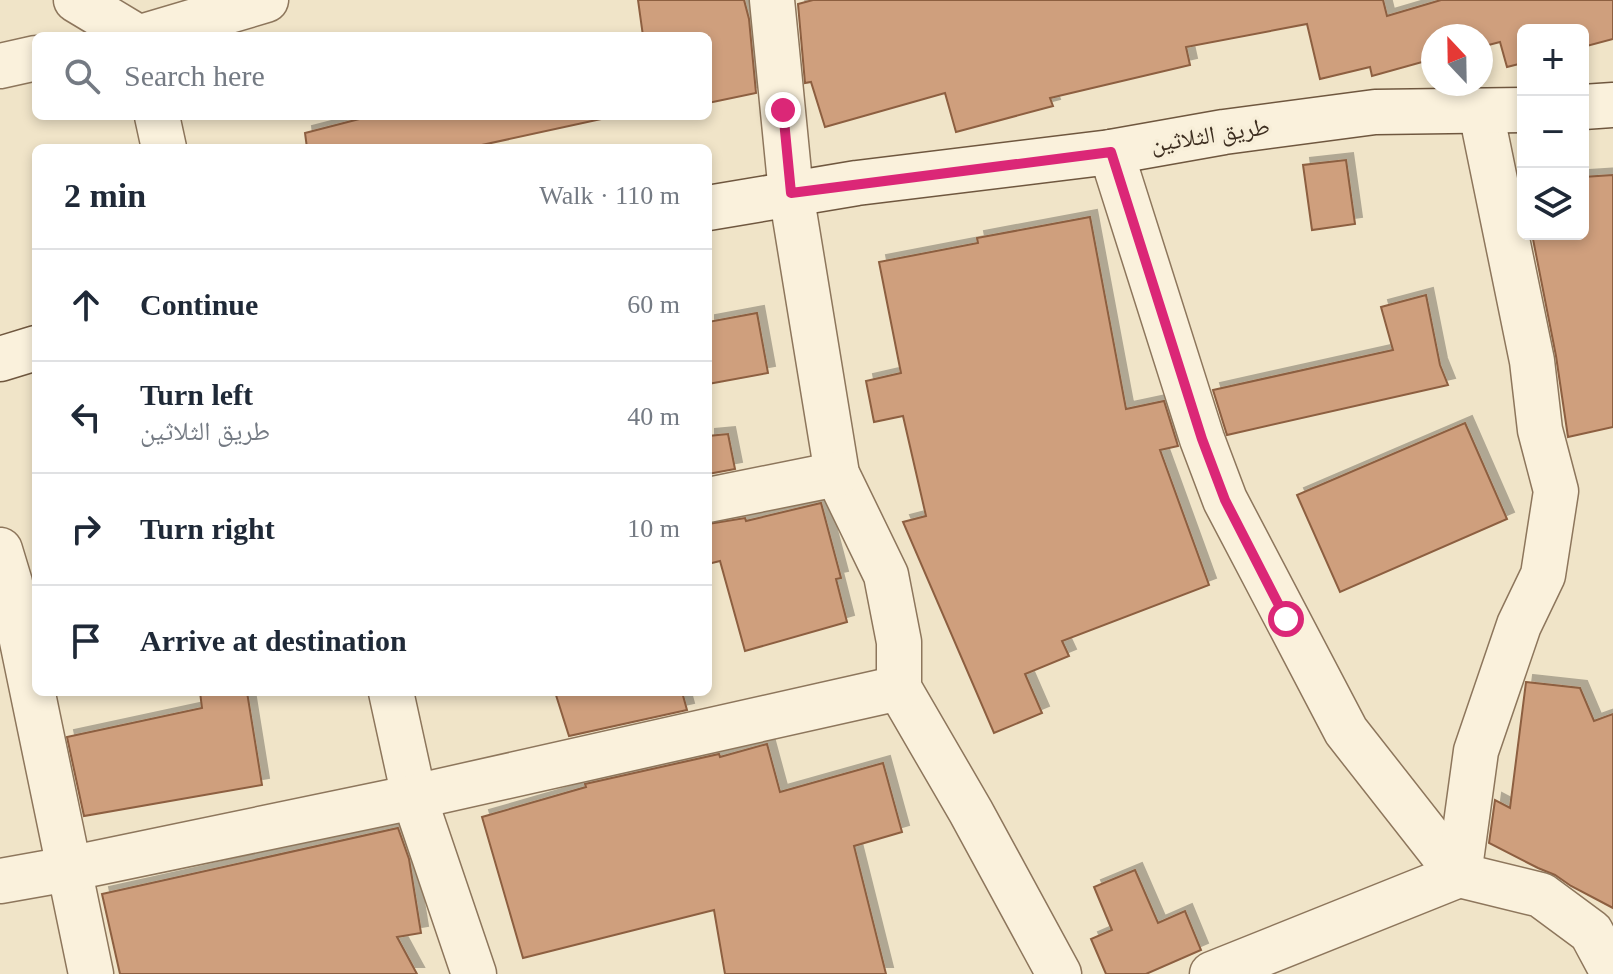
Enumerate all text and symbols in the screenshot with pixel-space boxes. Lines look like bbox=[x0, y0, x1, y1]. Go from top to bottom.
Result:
north arrow bbox=[1421, 24, 1493, 96]
map controls bbox=[1517, 24, 1589, 240]
button: + bbox=[1517, 24, 1589, 96]
search box bbox=[32, 32, 712, 120]
icon: search bbox=[60, 54, 104, 98]
text: Search here bbox=[124, 59, 265, 92]
route end bbox=[765, 92, 801, 128]
button: − bbox=[1517, 96, 1589, 168]
street label: طريق الثلاثين bbox=[1149, 113, 1272, 158]
button: layers bbox=[1517, 168, 1589, 240]
text: 2 min bbox=[64, 177, 146, 214]
text: Walk · 110 m bbox=[539, 181, 680, 210]
icon: ahead bbox=[64, 283, 108, 327]
text: Continue bbox=[140, 288, 258, 321]
text: 60 m bbox=[627, 290, 680, 319]
text: Turn left bbox=[140, 378, 253, 411]
icon: left bbox=[64, 395, 108, 439]
text: 40 m bbox=[627, 402, 680, 431]
text: طريق الثلاثين bbox=[140, 417, 270, 446]
icon: right bbox=[64, 507, 108, 551]
text: Turn right bbox=[140, 512, 275, 545]
text: 10 m bbox=[627, 514, 680, 543]
route start bbox=[1268, 601, 1304, 637]
icon: arrive bbox=[64, 619, 108, 663]
text: Arrive at destination bbox=[140, 624, 407, 657]

